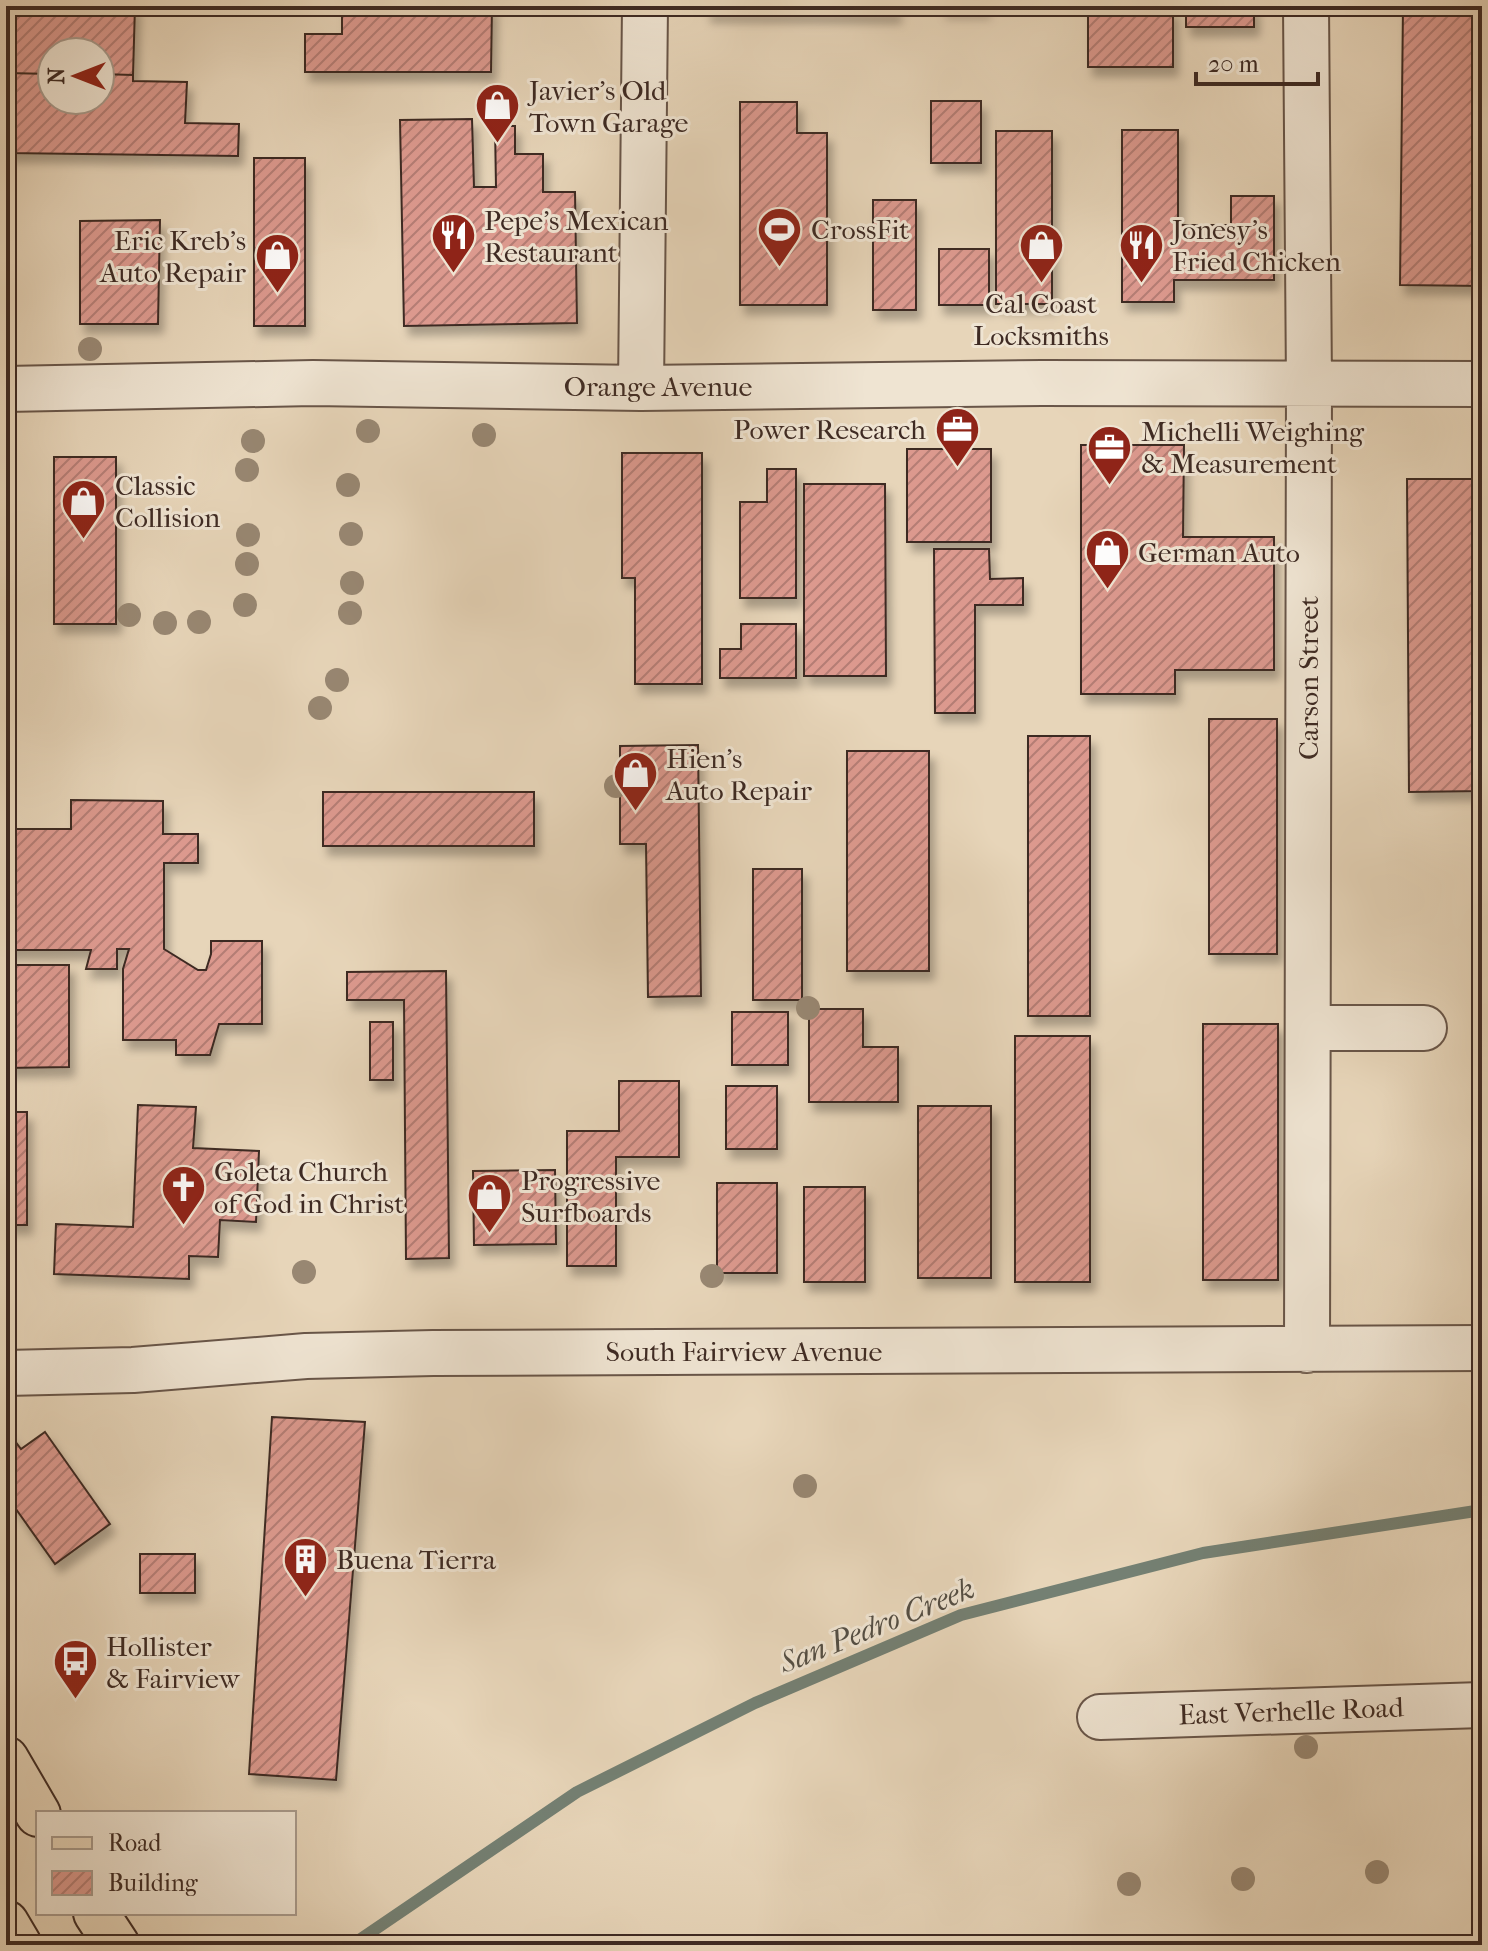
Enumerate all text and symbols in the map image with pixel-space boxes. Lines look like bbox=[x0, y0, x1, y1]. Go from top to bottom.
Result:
north arrow bbox=[36, 36, 116, 116]
scale bar bbox=[1196, 36, 1318, 86]
text: 20 m bbox=[1208, 50, 1259, 78]
text: N bbox=[44, 67, 70, 84]
place label: Javier's Old Town Garage bbox=[527, 74, 689, 139]
shop icon: Javier's Old Town Garage bbox=[474, 82, 522, 145]
place label: Pepe's Mexican Restaurant bbox=[484, 204, 668, 269]
sports icon: CrossFit bbox=[756, 205, 804, 268]
restaurant icon: Pepe's Mexican Restaurant bbox=[429, 212, 477, 275]
place label: CrossFit bbox=[811, 213, 909, 246]
place label: Jonesy's Fried Chicken bbox=[1170, 213, 1341, 278]
restaurant icon: Jonesy's Fried Chicken bbox=[1117, 221, 1165, 284]
shop icon: Cal Coast Locksmiths bbox=[1017, 222, 1065, 285]
place label: Eric Kreb's Auto Repair bbox=[99, 224, 246, 289]
shop icon: Eric Kreb's Auto Repair bbox=[253, 232, 301, 295]
place label: Cal Coast Locksmiths bbox=[973, 287, 1109, 352]
street label: Orange Avenue bbox=[564, 370, 752, 403]
office icon: Power Research bbox=[933, 405, 981, 468]
place label: Power Research bbox=[733, 413, 926, 446]
place label: Michelli Weighing & Measurement bbox=[1141, 415, 1365, 480]
office icon: Michelli Weighing & Measurement bbox=[1086, 423, 1134, 486]
place label: Classic Collision bbox=[115, 469, 220, 534]
shop icon: Classic Collision bbox=[60, 477, 108, 540]
shop icon: German Auto bbox=[1083, 528, 1131, 591]
place label: German Auto bbox=[1138, 536, 1300, 569]
street label: Carson Street bbox=[1292, 596, 1325, 760]
place label: Hien's Auto Repair bbox=[665, 742, 812, 807]
shop icon: Hien's Auto Repair bbox=[611, 750, 659, 813]
place label: Goleta Church of God in Christ bbox=[214, 1155, 404, 1220]
church icon: Goleta Church of God in Christ bbox=[159, 1163, 207, 1226]
place label: Progressive Surfboards bbox=[521, 1164, 660, 1229]
shop icon: Progressive Surfboards bbox=[466, 1172, 514, 1235]
street label: South Fairview Avenue bbox=[606, 1335, 883, 1368]
building icon: Buena Tierra bbox=[281, 1535, 329, 1598]
place label: Buena Tierra bbox=[336, 1543, 497, 1576]
water label: San Pedro Creek bbox=[773, 1571, 980, 1681]
place label: Hollister & Fairview bbox=[106, 1630, 241, 1695]
bus stop icon: Hollister & Fairview bbox=[51, 1638, 99, 1701]
street label: East Verhelle Road bbox=[1178, 1691, 1405, 1731]
legend bbox=[36, 1811, 296, 1915]
text: Road bbox=[108, 1829, 162, 1857]
text: Building bbox=[108, 1869, 199, 1897]

